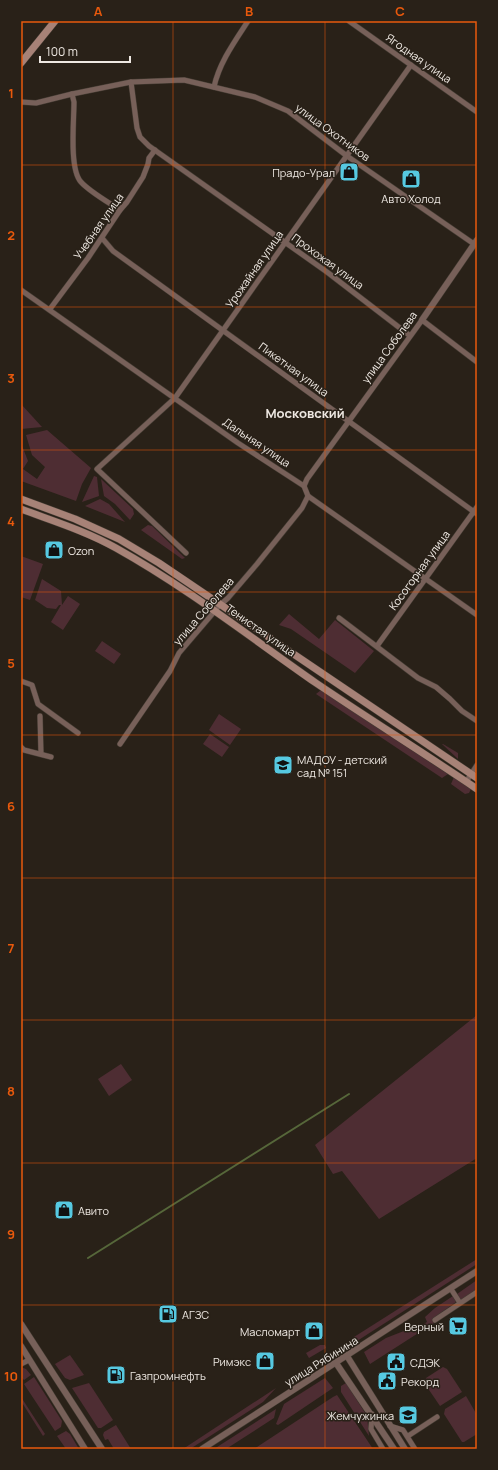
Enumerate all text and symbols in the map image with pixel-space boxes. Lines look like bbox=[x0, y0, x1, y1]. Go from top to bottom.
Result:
text: A bbox=[94, 2, 103, 20]
text: B bbox=[245, 2, 253, 20]
text: C bbox=[395, 2, 405, 20]
street label: Ягодная улица bbox=[383, 30, 455, 86]
scale bar bbox=[40, 38, 130, 64]
text: 100 m bbox=[46, 43, 78, 60]
text: 1 bbox=[8, 84, 14, 102]
street label: улица Охотников bbox=[293, 100, 374, 164]
shop icon: Прадо-Урал bbox=[338, 161, 360, 183]
place label: Прадо-Урал bbox=[272, 165, 335, 180]
shop icon: Авто Холод bbox=[400, 168, 422, 190]
street label: Учебная улица bbox=[70, 190, 126, 262]
place label: Авто Холод bbox=[381, 191, 441, 206]
text: 2 bbox=[7, 226, 15, 244]
street label: Урожайная улица bbox=[222, 227, 286, 311]
street label: Прохожая улица bbox=[289, 230, 367, 292]
street label: улица Соболева bbox=[358, 308, 420, 386]
street label: Пикетная улица bbox=[256, 339, 332, 399]
text: 3 bbox=[7, 369, 15, 387]
district label: Московский bbox=[265, 404, 345, 422]
street label: Дальняя улица bbox=[220, 414, 294, 470]
text: 4 bbox=[7, 512, 15, 530]
street label: Косогорная улица bbox=[385, 527, 453, 613]
shop icon: Ozon bbox=[43, 539, 65, 561]
place label: Ozon bbox=[68, 543, 94, 558]
street label: улица Соболева bbox=[169, 574, 237, 648]
street label: Тенистая улица bbox=[223, 600, 299, 660]
text: 5 bbox=[7, 654, 15, 672]
place label: МАДОУ - детский сад № 151 bbox=[297, 752, 387, 780]
school or university icon: МАДОУ - детский сад № 151 bbox=[272, 754, 294, 776]
text: 6 bbox=[7, 797, 15, 815]
text: 7 bbox=[8, 939, 15, 957]
text: 8 bbox=[7, 1082, 15, 1100]
shop icon: Авито bbox=[53, 1199, 75, 1221]
place label: Авито bbox=[78, 1203, 110, 1218]
text: 9 bbox=[7, 1225, 15, 1243]
fuel station icon: АГЗС bbox=[157, 1303, 179, 1325]
place label: АГЗС bbox=[182, 1307, 209, 1322]
supermarket icon: Верный bbox=[447, 1315, 469, 1337]
place label: Верный bbox=[404, 1319, 444, 1334]
shop icon: Масломарт bbox=[303, 1320, 325, 1342]
place label: Масломарт bbox=[240, 1324, 300, 1339]
street label: улица Рябинина bbox=[281, 1332, 361, 1390]
shop icon: Римэкс bbox=[254, 1350, 276, 1372]
public building icon: СДЭК bbox=[385, 1351, 407, 1373]
place label: Римэкс bbox=[213, 1354, 251, 1369]
place label: СДЭК bbox=[410, 1355, 440, 1370]
fuel station icon: Газпромнефть bbox=[105, 1364, 127, 1386]
text: 10 bbox=[4, 1367, 18, 1385]
place label: Газпромнефть bbox=[130, 1368, 206, 1383]
public building icon: Рекорд bbox=[376, 1370, 398, 1392]
place label: Рекорд bbox=[401, 1374, 439, 1389]
school or university icon: Жемчужинка bbox=[397, 1404, 419, 1426]
place label: Жемчужинка bbox=[327, 1408, 394, 1423]

